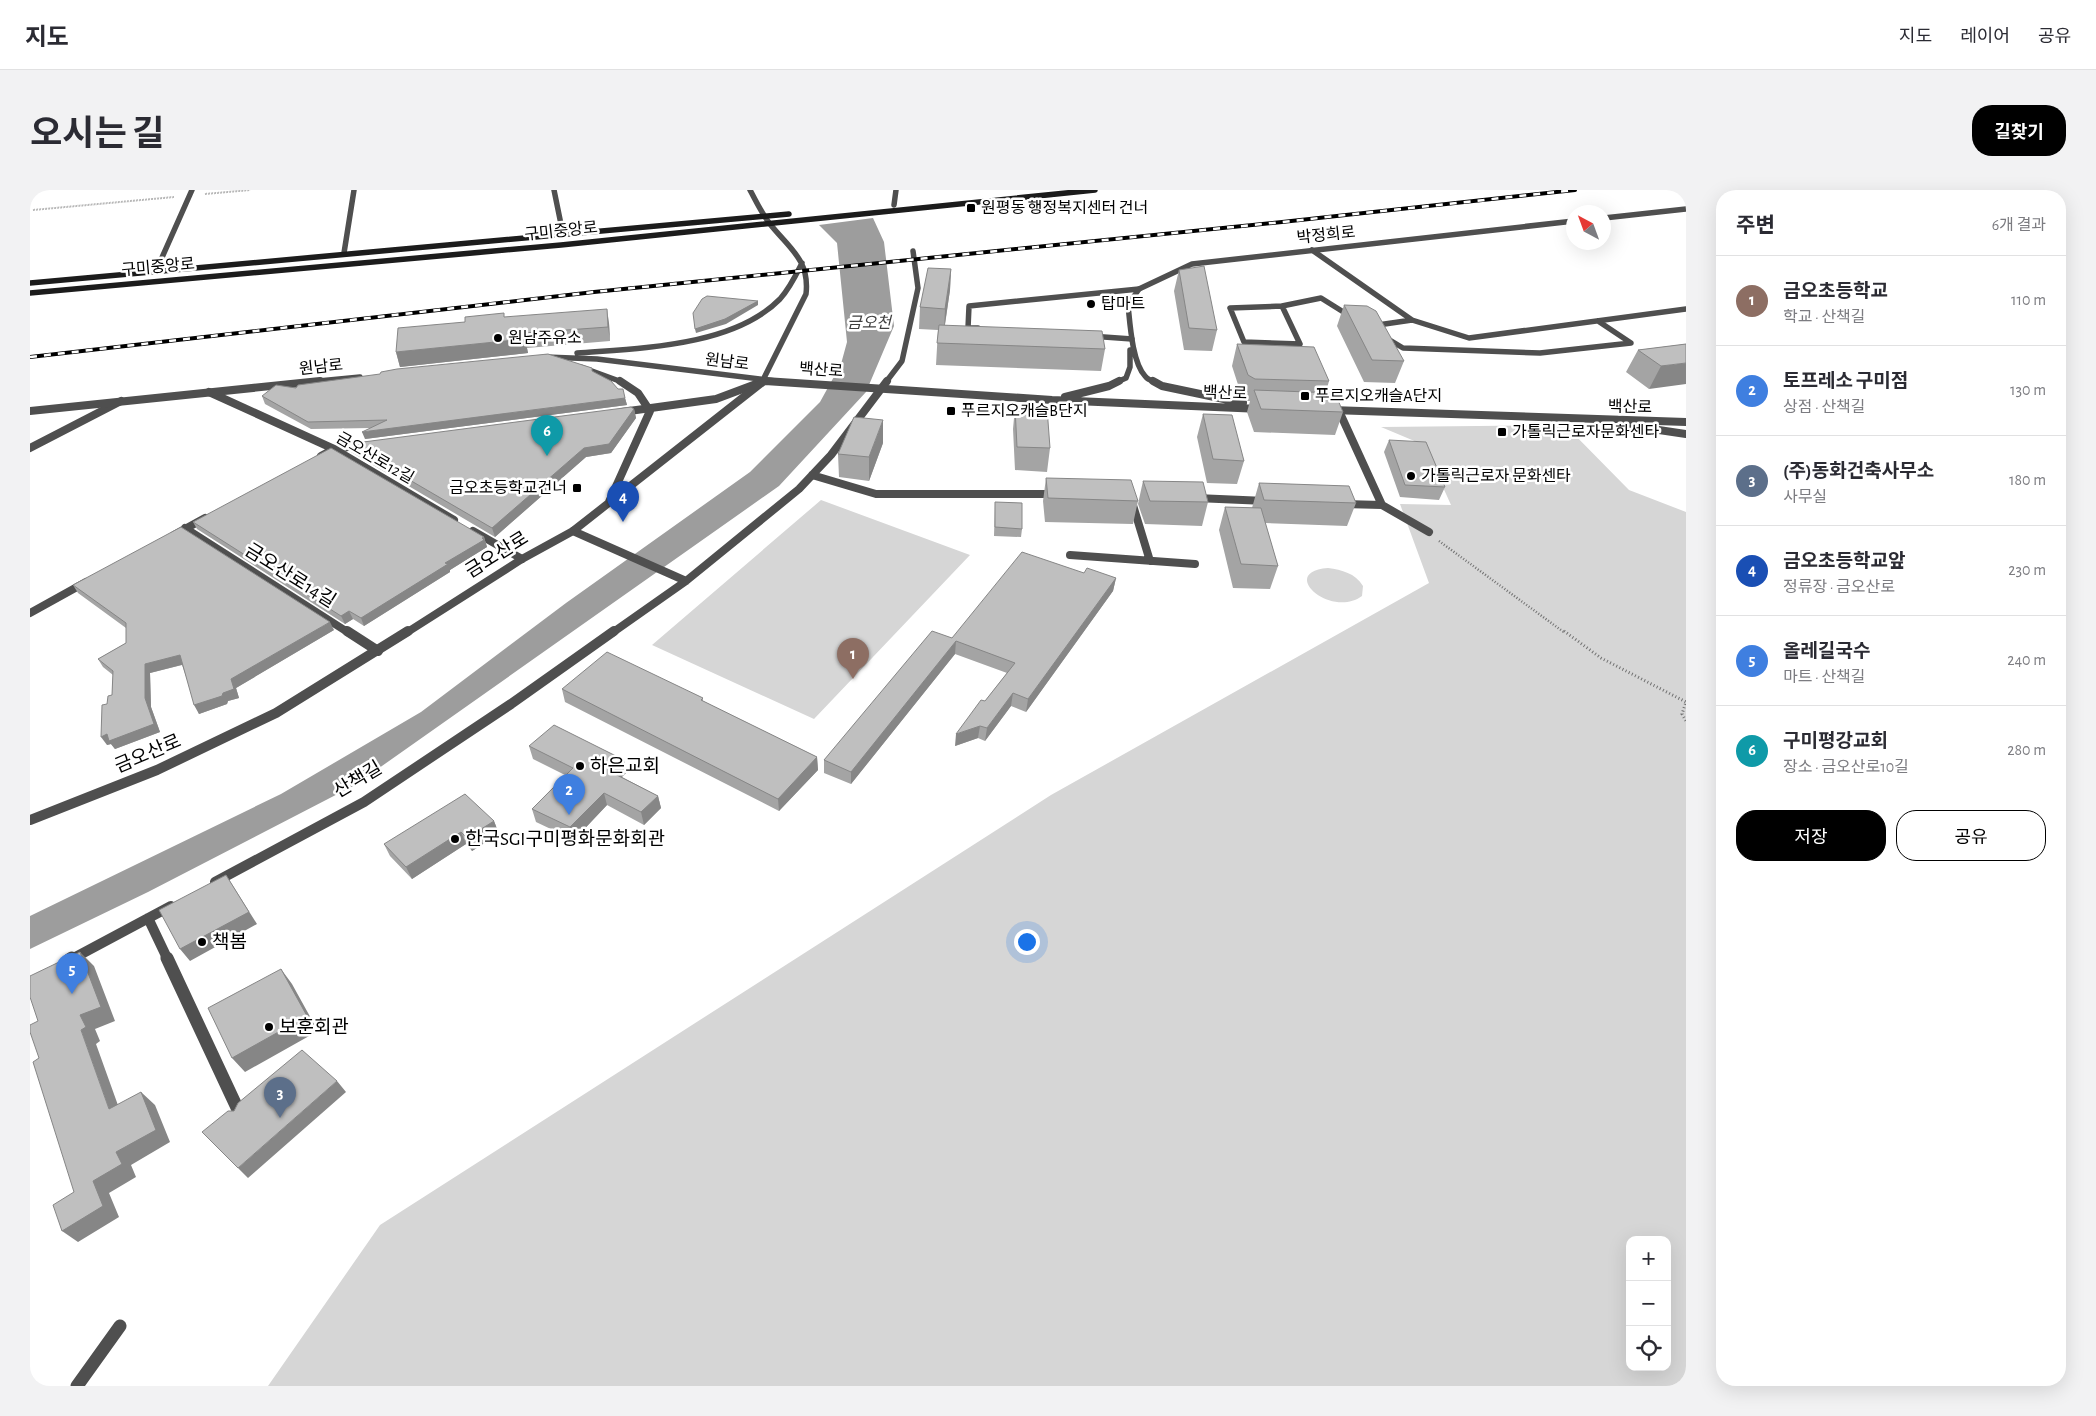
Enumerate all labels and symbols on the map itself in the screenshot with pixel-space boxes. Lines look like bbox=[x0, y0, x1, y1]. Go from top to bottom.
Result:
place label: 원평동 행정복지센터 건너 bbox=[981, 200, 1148, 216]
marker: 원평동 행정복지센터 건너 bbox=[965, 202, 977, 214]
north arrow bbox=[1566, 205, 1611, 250]
street label: 구미중앙로 bbox=[524, 219, 599, 243]
street label: 박정희로 bbox=[1296, 224, 1356, 246]
street label: 구미중앙로 bbox=[121, 256, 196, 278]
place label: 탑마트 bbox=[1101, 296, 1145, 312]
marker: 탑마트 bbox=[1085, 298, 1097, 310]
water label: 금오천 bbox=[847, 314, 893, 331]
place label: 원남주유소 bbox=[508, 330, 582, 346]
marker: 원남주유소 bbox=[492, 332, 504, 344]
street label: 원남로 bbox=[704, 351, 750, 373]
street label: 원남로 bbox=[298, 357, 344, 377]
street label: 백산로 bbox=[798, 360, 844, 380]
street label: 백산로 bbox=[1203, 384, 1248, 402]
place label: 푸르지오캐슬A단지 bbox=[1315, 388, 1442, 404]
marker: 푸르지오캐슬A단지 bbox=[1299, 390, 1311, 402]
street label: 백산로 bbox=[1608, 399, 1652, 415]
place label: 푸르지오캐슬B단지 bbox=[961, 403, 1087, 419]
marker: 푸르지오캐슬B단지 bbox=[945, 405, 957, 417]
pin: 6 bbox=[531, 415, 563, 456]
place label: 가톨릭근로자문화센타 bbox=[1512, 424, 1659, 440]
marker: 가톨릭근로자문화센타 bbox=[1496, 426, 1508, 438]
street label: 금오산로12길 bbox=[334, 429, 416, 487]
place label: 가톨릭근로자 문화센타 bbox=[1421, 468, 1571, 484]
marker: 가톨릭근로자 문화센타 bbox=[1405, 470, 1417, 482]
place label: 금오초등학교건너 bbox=[449, 479, 567, 496]
pin: 4 bbox=[607, 481, 639, 522]
marker: 금오초등학교건너 bbox=[571, 482, 583, 494]
street label: 금오산로 bbox=[462, 528, 532, 582]
street label: 금오산로14길 bbox=[241, 540, 339, 611]
pin: 1 bbox=[837, 638, 869, 679]
street label: 금오산로 bbox=[112, 731, 184, 776]
place label: 하은교회 bbox=[590, 756, 660, 776]
street label: 산책길 bbox=[330, 757, 385, 802]
marker: 하은교회 bbox=[574, 760, 586, 772]
pin: 2 bbox=[553, 774, 585, 815]
place label: 한국SGI구미평화문화회관 bbox=[465, 829, 665, 849]
marker: 한국SGI구미평화문화회관 bbox=[449, 833, 461, 845]
your location bbox=[1014, 929, 1040, 955]
place label: 책봄 bbox=[212, 932, 247, 952]
marker: 책봄 bbox=[196, 936, 208, 948]
pin: 5 bbox=[56, 953, 88, 994]
place label: 보훈회관 bbox=[279, 1017, 349, 1037]
marker: 보훈회관 bbox=[263, 1021, 275, 1033]
pin: 3 bbox=[264, 1077, 296, 1118]

